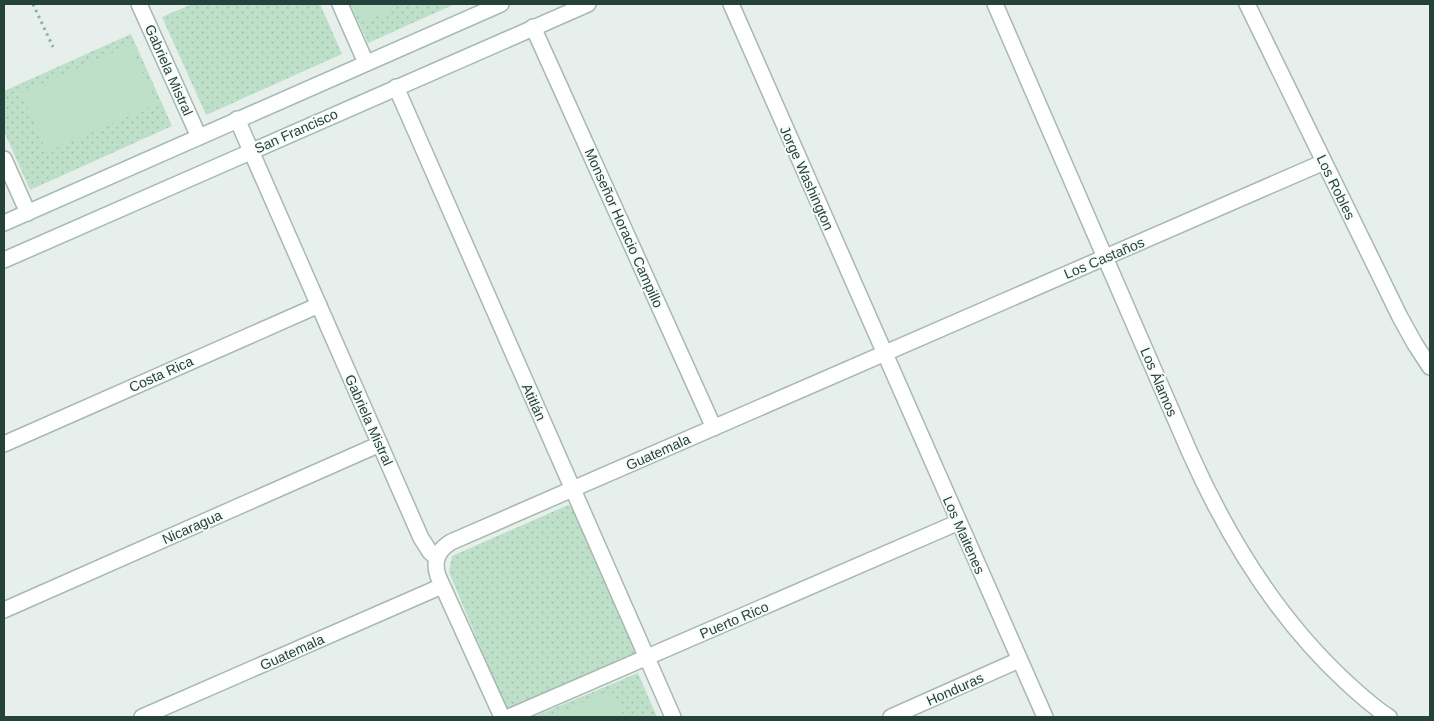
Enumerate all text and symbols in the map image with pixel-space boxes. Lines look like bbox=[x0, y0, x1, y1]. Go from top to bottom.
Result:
street label: Gabriela Mistral bbox=[142, 22, 196, 118]
street label: San Francisco bbox=[252, 105, 340, 157]
street label: Jorge Washington bbox=[777, 123, 837, 233]
street label: Monseñor Horacio Campillo bbox=[582, 146, 667, 310]
street label: Los Robles bbox=[1313, 152, 1359, 222]
street label: Los Castaños bbox=[1061, 234, 1147, 282]
street label: Los Álamos bbox=[1137, 345, 1181, 419]
street label: Costa Rica bbox=[126, 353, 196, 395]
street label: Gabriela Mistral bbox=[342, 372, 396, 468]
street label: Atitlán bbox=[519, 381, 549, 423]
street label: Guatemala bbox=[623, 431, 693, 473]
street label: Los Maitenes bbox=[940, 494, 988, 576]
street label: Nicaragua bbox=[160, 507, 225, 547]
street label: Puerto Rico bbox=[697, 598, 771, 642]
street label: Guatemala bbox=[257, 631, 327, 673]
street label: Honduras bbox=[924, 669, 986, 709]

